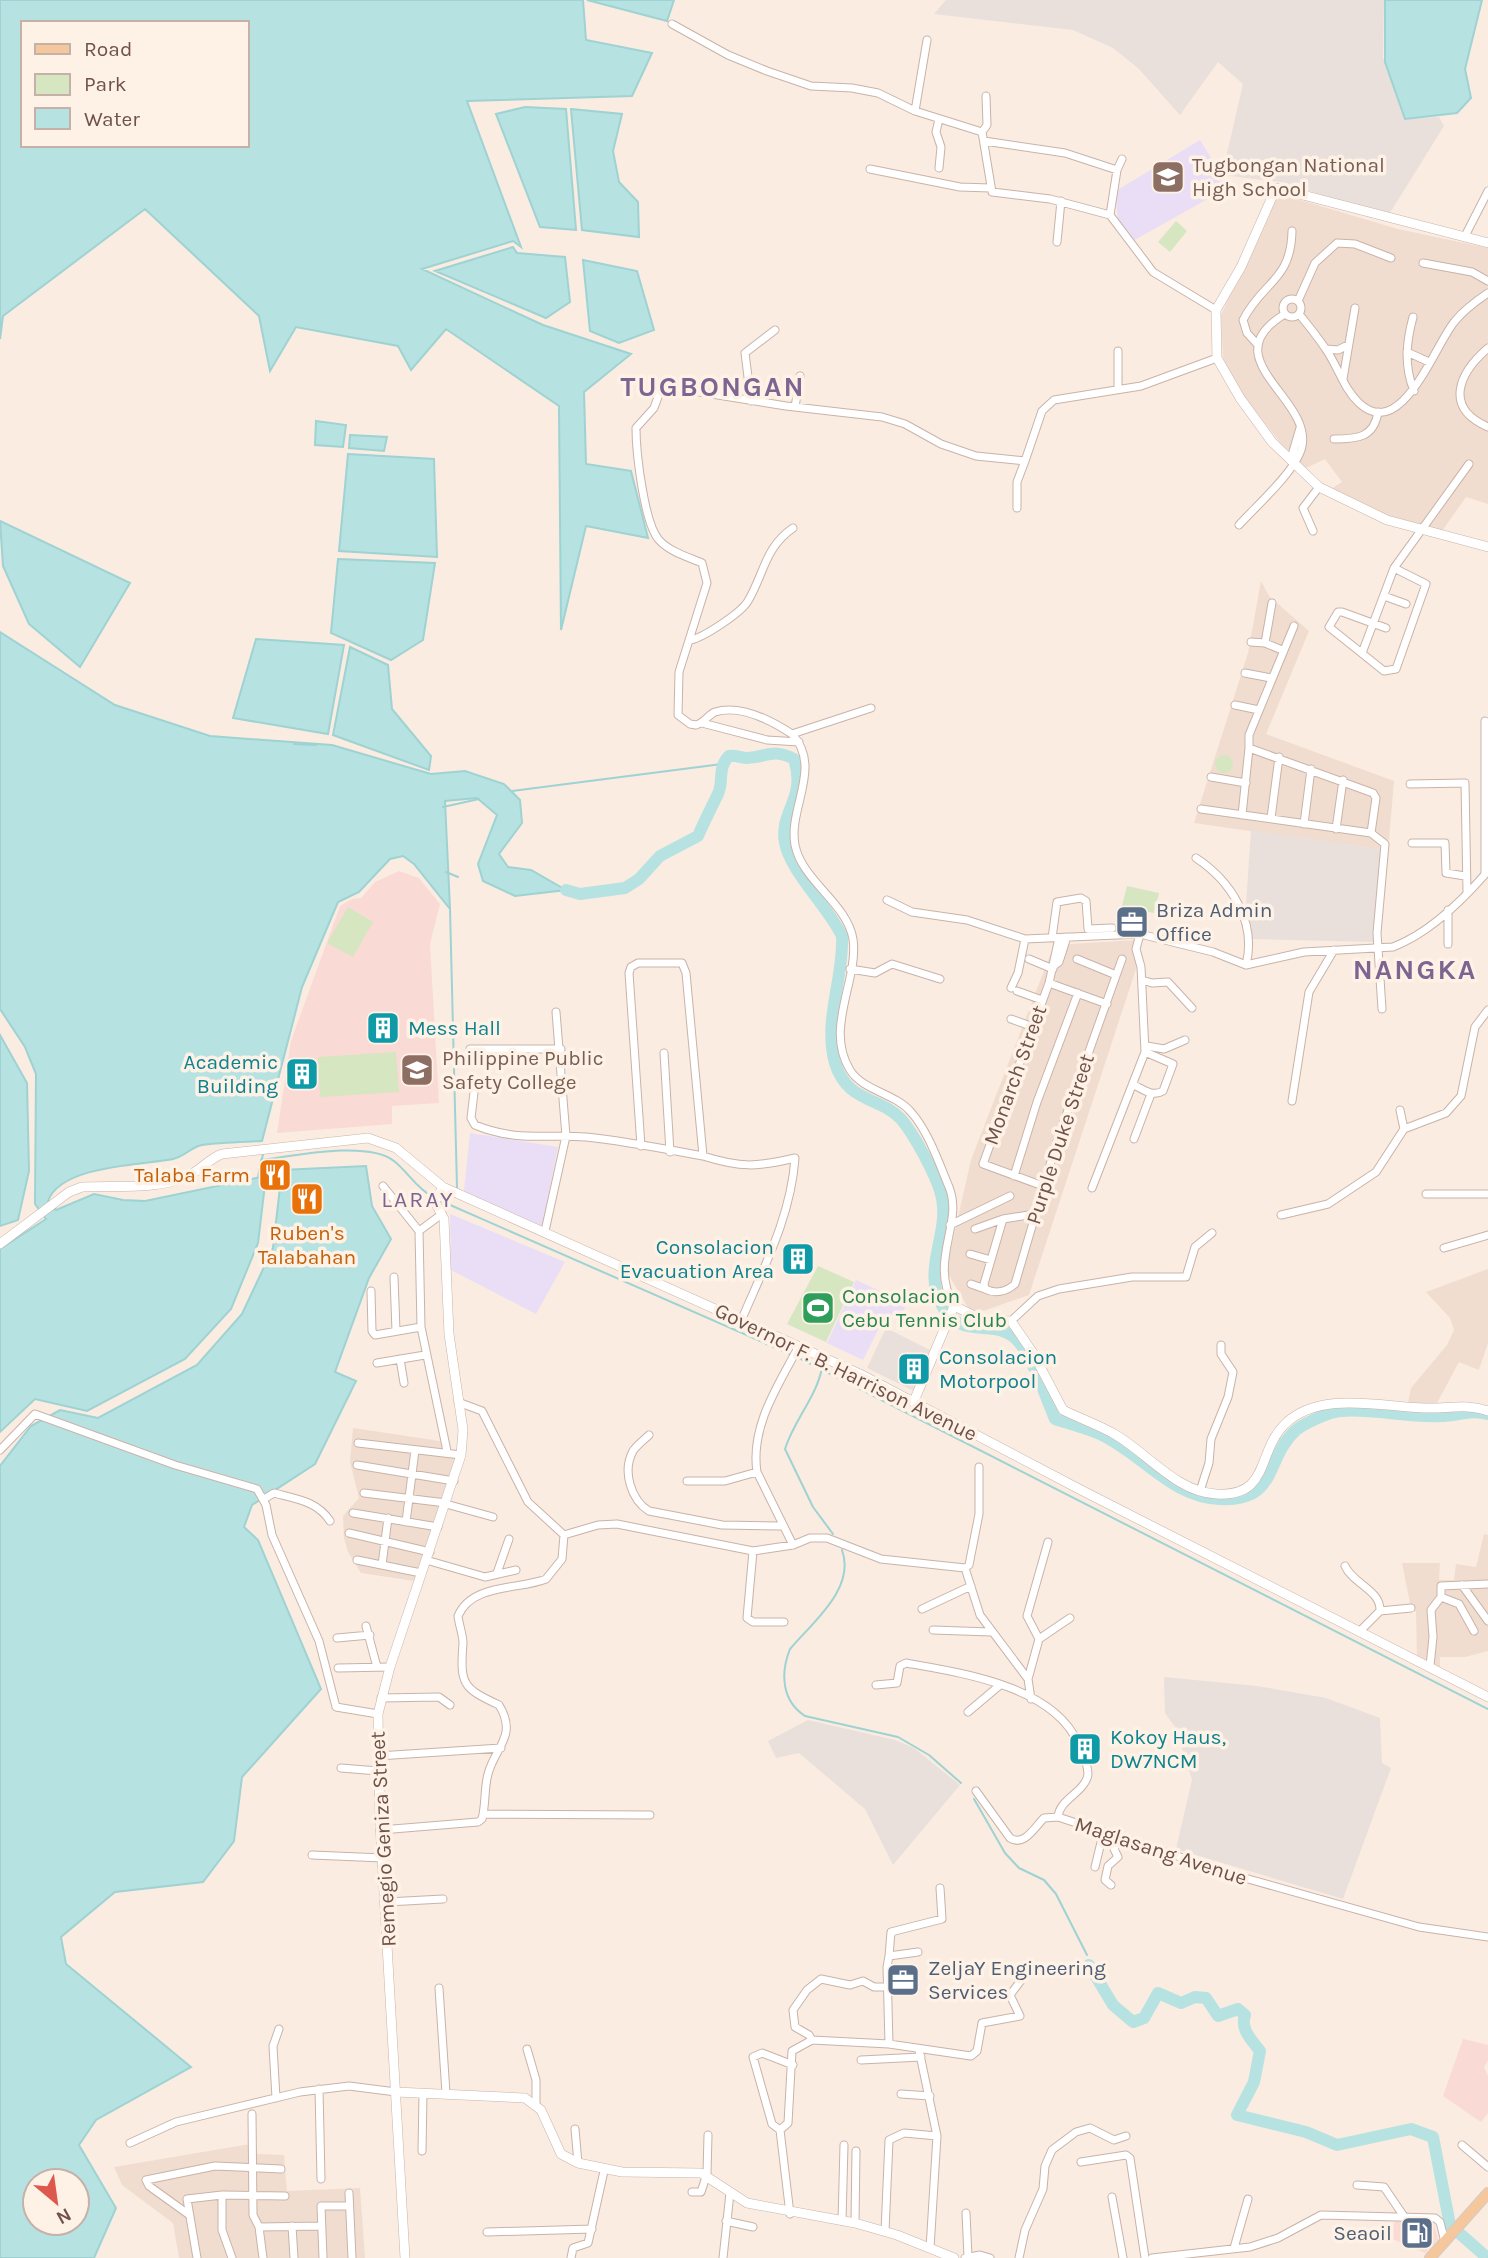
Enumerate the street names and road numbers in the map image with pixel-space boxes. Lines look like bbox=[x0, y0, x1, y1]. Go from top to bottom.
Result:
street label: Monarch Street bbox=[979, 1002, 1051, 1148]
street label: Purple Duke Street bbox=[1021, 1051, 1099, 1227]
street label: Governor F. B. Harrison Avenue bbox=[711, 1298, 981, 1446]
street label: Remegio Geniza Street bbox=[365, 1730, 401, 1948]
street label: Maglasang Avenue bbox=[1072, 1812, 1250, 1890]

